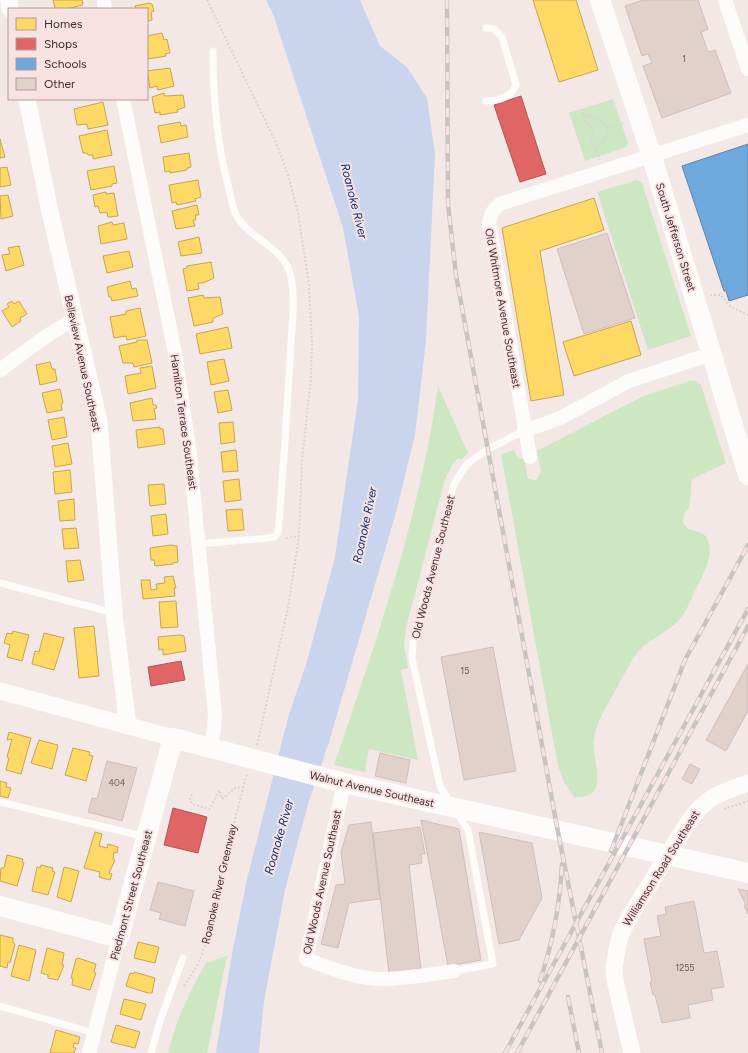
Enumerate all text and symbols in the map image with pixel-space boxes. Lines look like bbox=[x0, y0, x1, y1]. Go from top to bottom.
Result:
legend bbox=[8, 8, 148, 100]
text: Homes bbox=[44, 17, 83, 31]
text: Shops bbox=[44, 37, 78, 51]
house number: 1 bbox=[682, 53, 686, 64]
text: Schools bbox=[44, 57, 87, 71]
text: Other bbox=[44, 77, 75, 91]
water label: Roanoke River bbox=[338, 162, 370, 241]
street label: South Jefferson Street bbox=[653, 181, 698, 293]
street label: Old Whitmore Avenue Southeast bbox=[482, 227, 523, 389]
street label: Belleview Avenue Southeast bbox=[62, 294, 103, 433]
street label: Hamilton Terrace Southeast bbox=[168, 353, 199, 491]
water label: Roanoke River bbox=[350, 485, 380, 564]
street label: Old Woods Avenue Southeast bbox=[409, 494, 458, 640]
house number: 15 bbox=[461, 665, 469, 676]
street label: Walnut Avenue Southeast bbox=[308, 769, 436, 810]
house number: 404 bbox=[109, 777, 126, 788]
water label: Roanoke River bbox=[262, 797, 297, 876]
street label: Williamson Road Southeast bbox=[620, 808, 703, 929]
street label: Old Woods Avenue Southeast bbox=[301, 809, 344, 956]
street label: Roanoke River Greenway bbox=[199, 823, 240, 945]
street label: Piedmont Street Southeast bbox=[108, 829, 155, 962]
house number: 1255 bbox=[675, 962, 695, 973]

